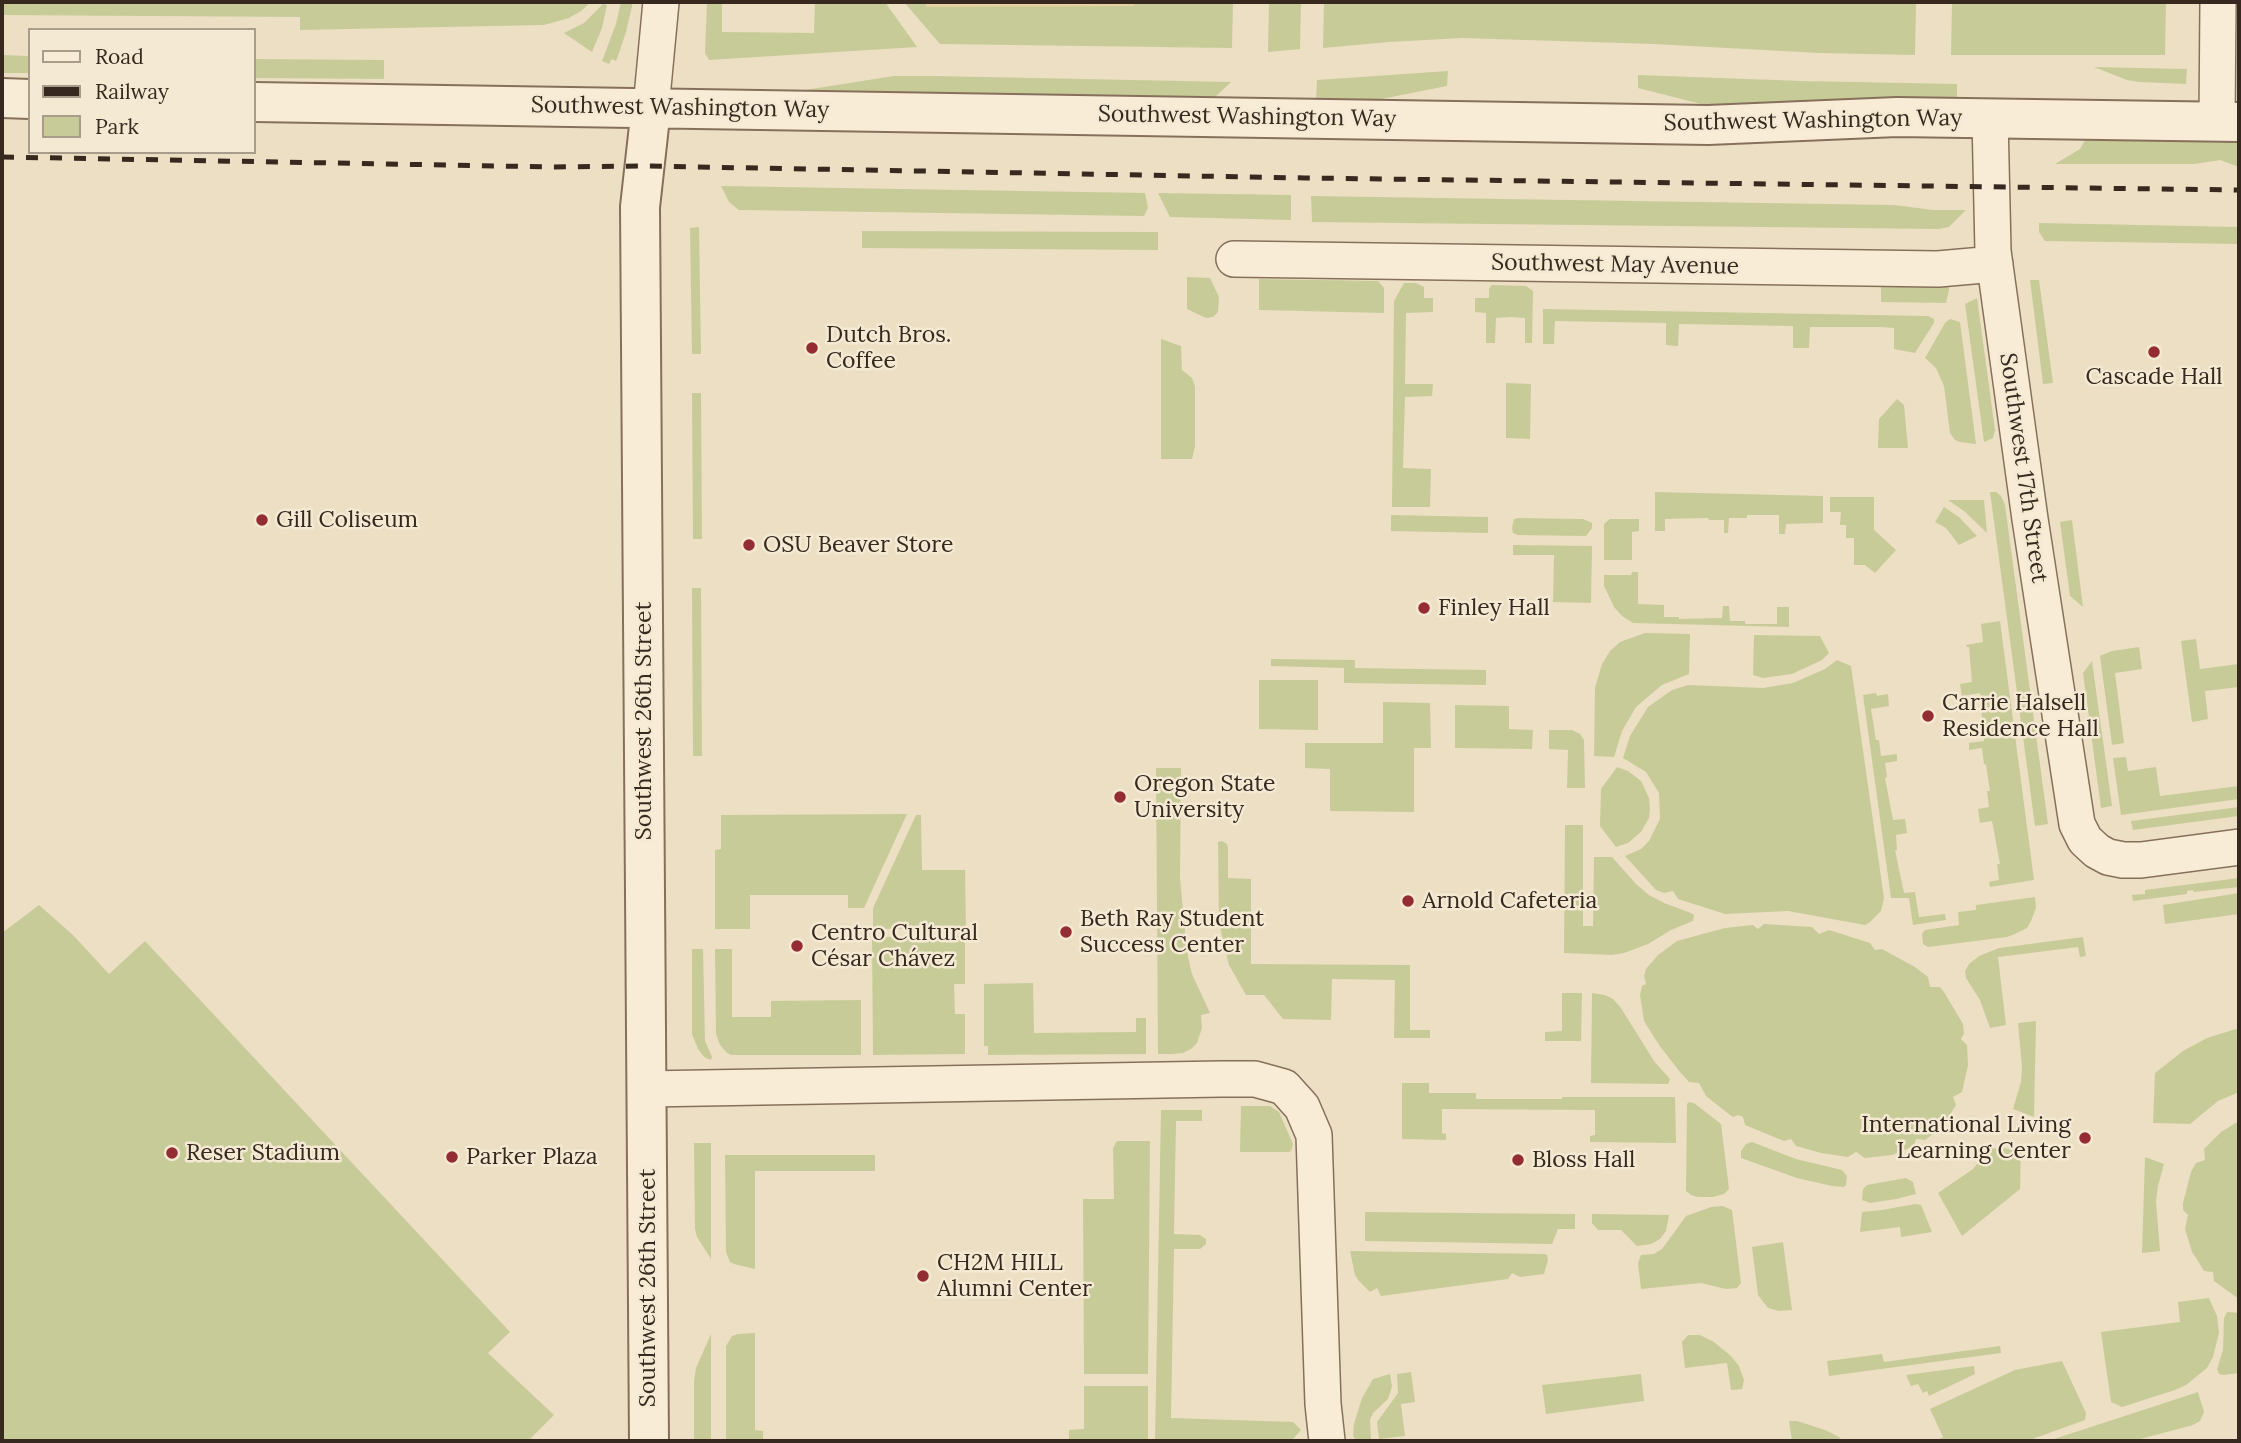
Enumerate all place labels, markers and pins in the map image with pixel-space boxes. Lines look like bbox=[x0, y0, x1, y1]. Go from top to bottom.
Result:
place label: Dutch Bros. Coffee bbox=[826, 321, 952, 375]
marker: Dutch Bros. Coffee bbox=[804, 340, 820, 356]
marker: Cascade Hall bbox=[2146, 344, 2162, 360]
place label: Cascade Hall bbox=[2085, 363, 2223, 391]
place label: Gill Coliseum bbox=[276, 506, 418, 534]
marker: Gill Coliseum bbox=[254, 512, 270, 528]
place label: OSU Beaver Store bbox=[763, 531, 954, 559]
marker: OSU Beaver Store bbox=[741, 537, 757, 553]
place label: Finley Hall bbox=[1438, 594, 1550, 622]
marker: Finley Hall bbox=[1416, 600, 1432, 616]
place label: Carrie Halsell Residence Hall bbox=[1942, 689, 2099, 743]
marker: Carrie Halsell Residence Hall bbox=[1920, 708, 1936, 724]
place label: Oregon State University bbox=[1134, 770, 1276, 824]
marker: Oregon State University bbox=[1112, 789, 1128, 805]
place label: Arnold Cafeteria bbox=[1422, 887, 1597, 915]
marker: Arnold Cafeteria bbox=[1400, 893, 1416, 909]
place label: Beth Ray Student Success Center bbox=[1080, 905, 1264, 959]
place label: Centro Cultural César Chávez bbox=[811, 919, 978, 973]
marker: Beth Ray Student Success Center bbox=[1058, 924, 1074, 940]
marker: Centro Cultural César Chávez bbox=[789, 938, 805, 954]
place label: International Living Learning Center bbox=[1861, 1111, 2071, 1165]
marker: International Living Learning Center bbox=[2077, 1130, 2093, 1146]
place label: Reser Stadium bbox=[186, 1139, 340, 1167]
place label: Parker Plaza bbox=[466, 1143, 598, 1171]
marker: Reser Stadium bbox=[164, 1145, 180, 1161]
place label: Bloss Hall bbox=[1532, 1146, 1635, 1174]
marker: Parker Plaza bbox=[444, 1149, 460, 1165]
marker: Bloss Hall bbox=[1510, 1152, 1526, 1168]
place label: CH2M HILL Alumni Center bbox=[937, 1249, 1092, 1303]
marker: CH2M HILL Alumni Center bbox=[915, 1268, 931, 1284]

